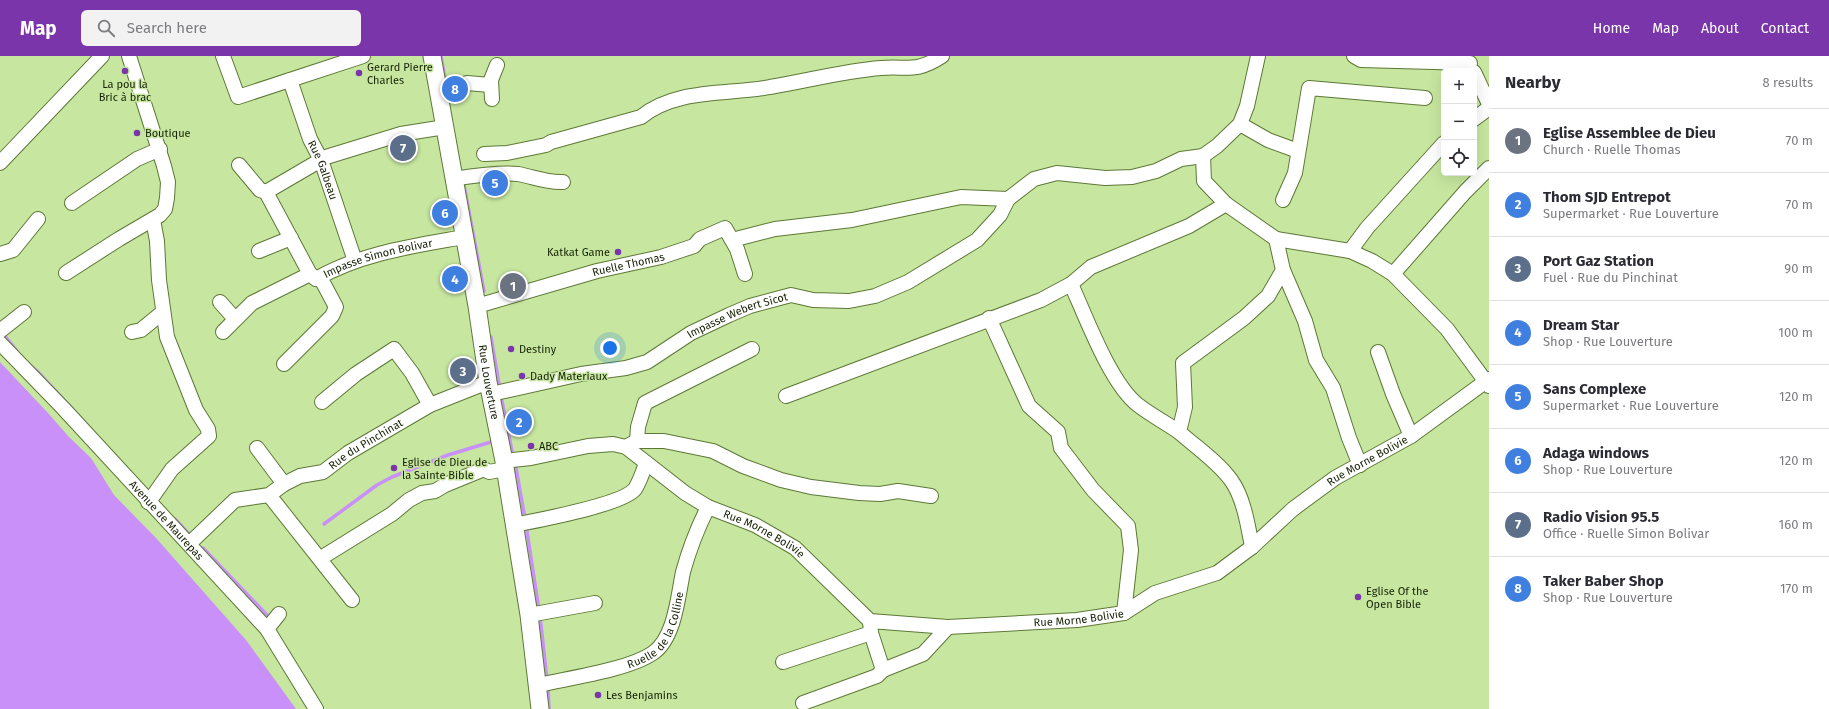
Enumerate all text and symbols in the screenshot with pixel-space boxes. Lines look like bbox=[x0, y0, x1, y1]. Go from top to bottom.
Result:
search box bbox=[81, 10, 361, 46]
text: Map bbox=[20, 17, 57, 40]
icon: search bbox=[95, 17, 117, 39]
text: Search here bbox=[127, 19, 207, 37]
text: Home bbox=[1593, 20, 1630, 37]
text: Map bbox=[1652, 20, 1679, 37]
text: About bbox=[1701, 20, 1739, 37]
text: Contact bbox=[1761, 20, 1809, 37]
place label: Gerard Pierre Charles bbox=[367, 61, 433, 87]
marker: La pou la Bric à brac bbox=[120, 66, 130, 76]
marker: Gerard Pierre Charles bbox=[354, 68, 364, 78]
map controls bbox=[1441, 68, 1477, 176]
button: + bbox=[1441, 68, 1477, 104]
text: Nearby bbox=[1505, 72, 1560, 93]
pin: 8 bbox=[442, 74, 468, 104]
text: 8 results bbox=[1762, 75, 1813, 90]
place label: La pou la Bric à brac bbox=[99, 78, 151, 104]
button: − bbox=[1441, 104, 1477, 140]
text: Eglise Assemblee de Dieu bbox=[1543, 124, 1716, 142]
place label: Boutique bbox=[145, 127, 191, 140]
marker: Boutique bbox=[132, 128, 142, 138]
pin: 7 bbox=[390, 133, 416, 163]
text: 1 bbox=[1515, 133, 1521, 148]
text: 70 m bbox=[1786, 133, 1813, 148]
street label: Rue Galbeau bbox=[305, 138, 340, 202]
button: locate bbox=[1441, 140, 1477, 176]
text: Church · Ruelle Thomas bbox=[1543, 142, 1681, 157]
pin: 5 bbox=[482, 168, 508, 198]
text: Thom SJD Entrepot bbox=[1543, 188, 1671, 206]
text: 2 bbox=[1515, 197, 1521, 212]
text: 70 m bbox=[1786, 197, 1813, 212]
pin: 6 bbox=[432, 198, 458, 228]
text: Supermarket · Rue Louverture bbox=[1543, 206, 1719, 221]
street label: Impasse Simon Bolivar bbox=[321, 237, 434, 281]
place label: Katkat Game bbox=[547, 246, 610, 259]
marker: Katkat Game bbox=[613, 247, 623, 257]
street label: Ruelle Thomas bbox=[591, 250, 666, 279]
text: Port Gaz Station bbox=[1543, 252, 1654, 270]
text: 3 bbox=[1515, 261, 1521, 276]
text: 90 m bbox=[1784, 261, 1813, 276]
pin: 4 bbox=[442, 264, 468, 294]
text: Fuel · Rue du Pinchinat bbox=[1543, 270, 1678, 285]
pin: 1 bbox=[500, 271, 526, 301]
street label: Impasse Webert Sicot bbox=[685, 290, 789, 341]
text: Dream Star bbox=[1543, 316, 1619, 334]
text: 4 bbox=[1514, 325, 1522, 340]
text: 100 m bbox=[1778, 325, 1813, 340]
text: Shop · Rue Louverture bbox=[1543, 334, 1673, 349]
your location bbox=[600, 338, 620, 358]
place label: Destiny bbox=[519, 343, 557, 356]
street label: Rue Louverture bbox=[476, 344, 501, 421]
marker: Destiny bbox=[506, 344, 516, 354]
pin: 3 bbox=[450, 356, 476, 386]
place label: Dady Materiaux bbox=[530, 370, 608, 383]
marker: Dady Materiaux bbox=[517, 371, 527, 381]
text: Sans Complexe bbox=[1543, 380, 1646, 398]
text: 5 bbox=[1515, 389, 1521, 404]
text: 120 m bbox=[1779, 389, 1813, 404]
text: Supermarket · Rue Louverture bbox=[1543, 398, 1719, 413]
pin: 2 bbox=[506, 407, 532, 437]
street label: Rue du Pinchinat bbox=[326, 416, 405, 472]
street label: Rue Morne Bolivie bbox=[1324, 433, 1410, 489]
place label: ABC bbox=[539, 440, 558, 453]
marker: ABC bbox=[526, 441, 536, 451]
text: Adaga windows bbox=[1543, 444, 1649, 462]
text: 6 bbox=[1514, 453, 1522, 468]
text: 120 m bbox=[1779, 453, 1813, 468]
place label: Eglise de Dieu de la Sainte Bible bbox=[402, 456, 487, 482]
text: Shop · Rue Louverture bbox=[1543, 462, 1673, 477]
marker: Eglise de Dieu de la Sainte Bible bbox=[389, 463, 399, 473]
street label: Avenue de Maurepas bbox=[126, 478, 206, 563]
street label: Rue Morne Bolivie bbox=[721, 508, 807, 561]
text: Radio Vision 95.5 bbox=[1543, 508, 1659, 526]
text: 7 bbox=[1515, 517, 1521, 532]
text: 160 m bbox=[1779, 517, 1813, 532]
text: Office · Ruelle Simon Bolivar bbox=[1543, 526, 1709, 541]
text: Taker Baber Shop bbox=[1543, 572, 1664, 590]
text: 8 bbox=[1514, 581, 1522, 596]
text: 170 m bbox=[1780, 581, 1813, 596]
place label: Eglise Of the Open Bible bbox=[1366, 585, 1428, 611]
text: Shop · Rue Louverture bbox=[1543, 590, 1673, 605]
street label: Ruelle de la Colline bbox=[626, 591, 686, 671]
marker: Eglise Of the Open Bible bbox=[1353, 592, 1363, 602]
street label: Rue Morne Bolivie bbox=[1033, 607, 1125, 629]
place label: Les Benjamins bbox=[606, 689, 678, 702]
marker: Les Benjamins bbox=[593, 690, 603, 700]

